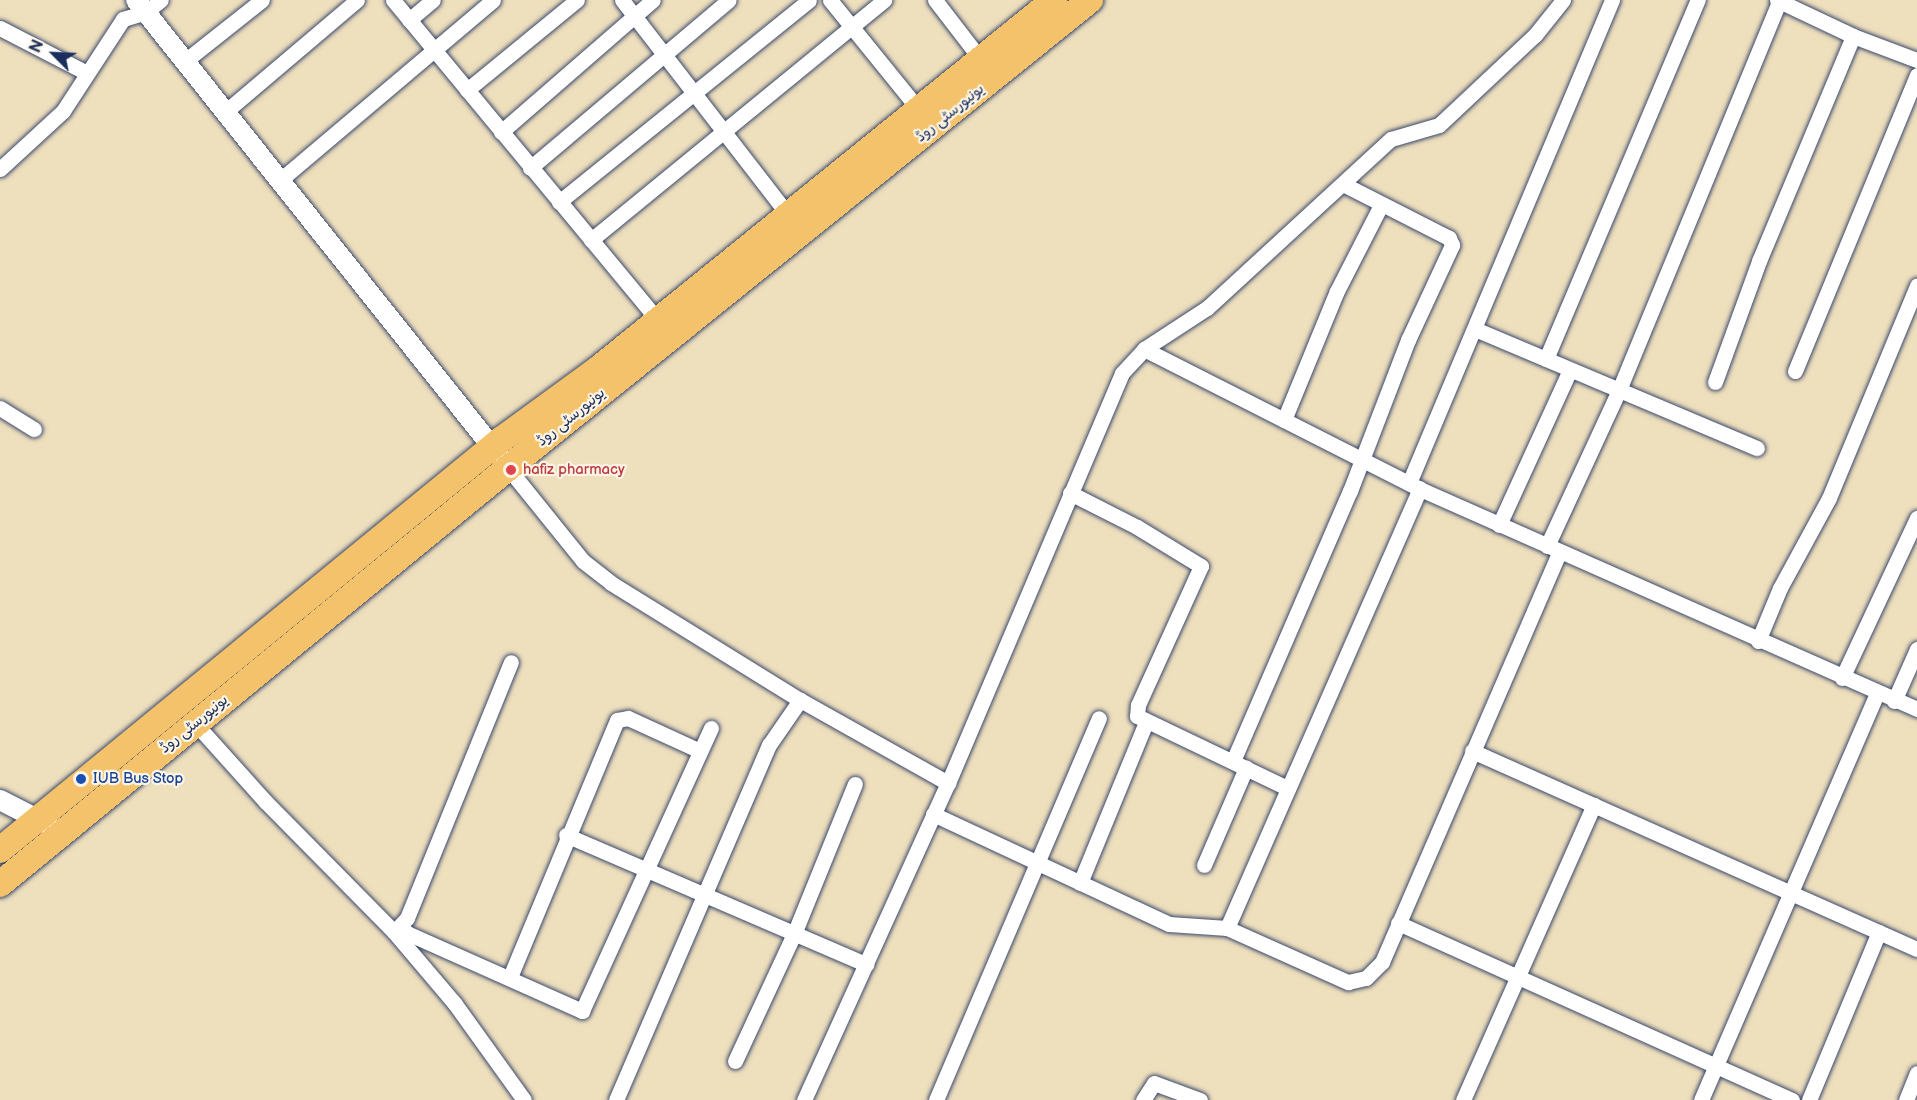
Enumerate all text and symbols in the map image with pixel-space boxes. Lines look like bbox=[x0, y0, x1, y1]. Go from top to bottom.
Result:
north arrow bbox=[24, 24, 84, 84]
text: N bbox=[26, 37, 48, 56]
street label: یونیورسٹی روڈ bbox=[912, 80, 988, 146]
street label: یونیورسٹی روڈ bbox=[533, 384, 609, 450]
place label: hafiz pharmacy bbox=[523, 461, 625, 479]
marker: hafiz pharmacy bbox=[504, 463, 518, 477]
street label: یونیورسٹی روڈ bbox=[156, 691, 232, 757]
place label: IUB Bus Stop bbox=[93, 770, 184, 788]
marker: IUB Bus Stop bbox=[74, 772, 88, 786]

